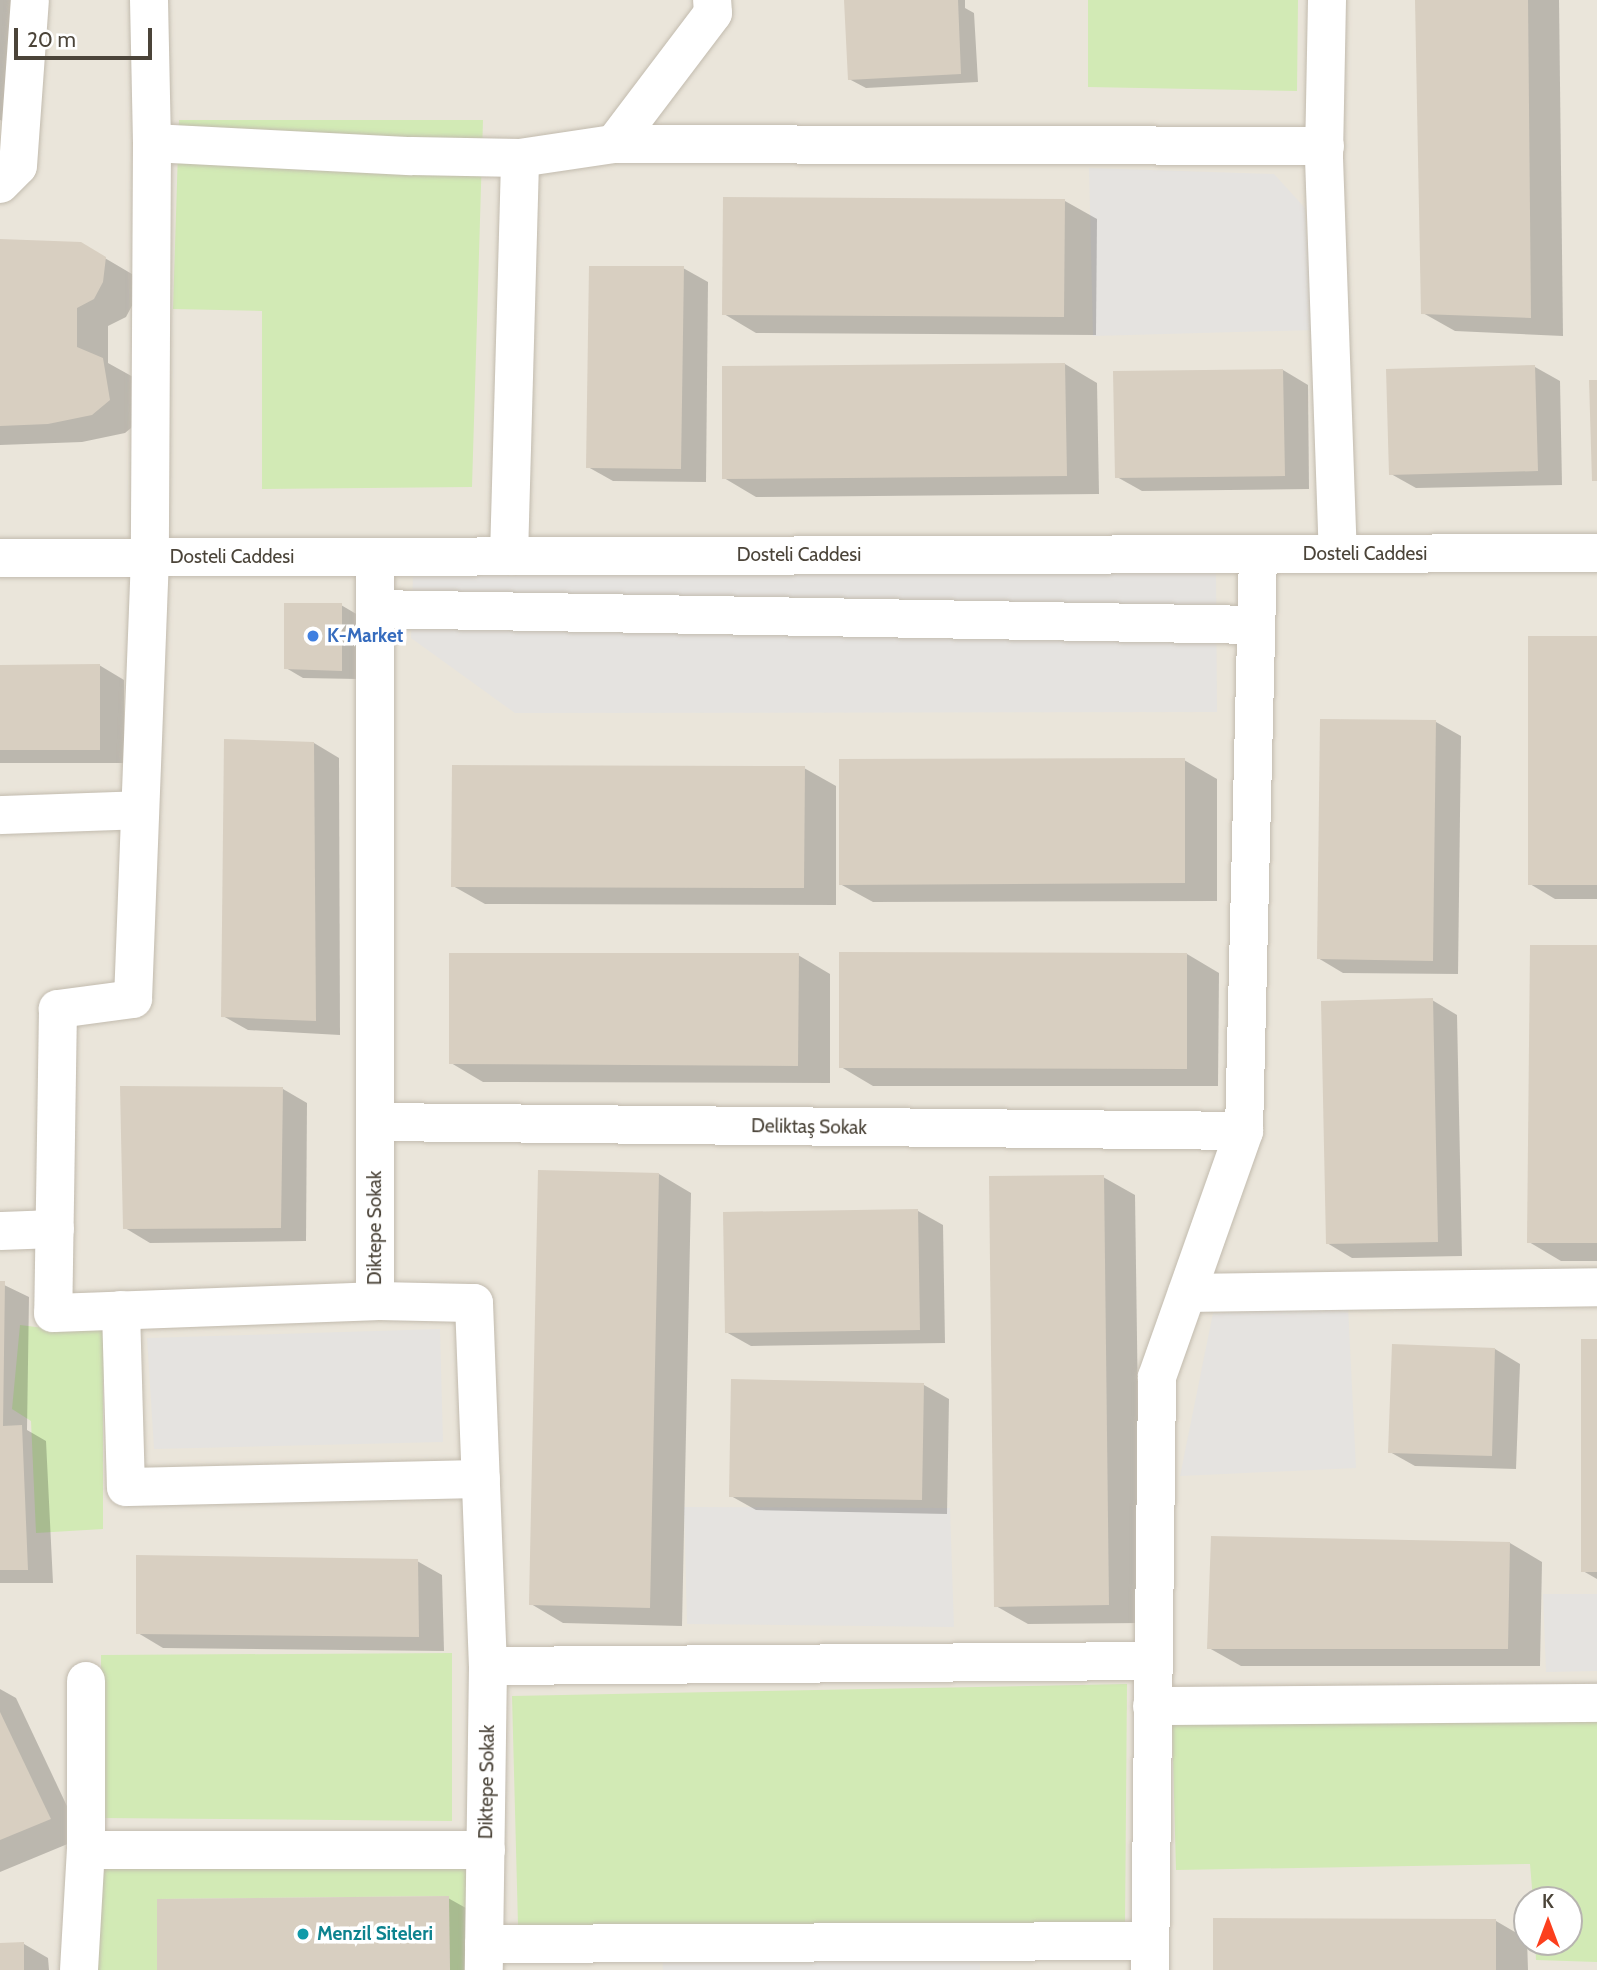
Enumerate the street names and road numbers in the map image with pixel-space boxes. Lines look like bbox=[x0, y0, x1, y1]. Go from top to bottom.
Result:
street label: Dosteli Caddesi bbox=[1303, 543, 1427, 565]
street label: Dosteli Caddesi bbox=[737, 544, 861, 566]
street label: Dosteli Caddesi bbox=[170, 546, 294, 568]
street label: Deliktaş Sokak bbox=[751, 1115, 867, 1139]
street label: Diktepe Sokak bbox=[364, 1171, 386, 1285]
street label: Diktepe Sokak bbox=[475, 1725, 499, 1839]

